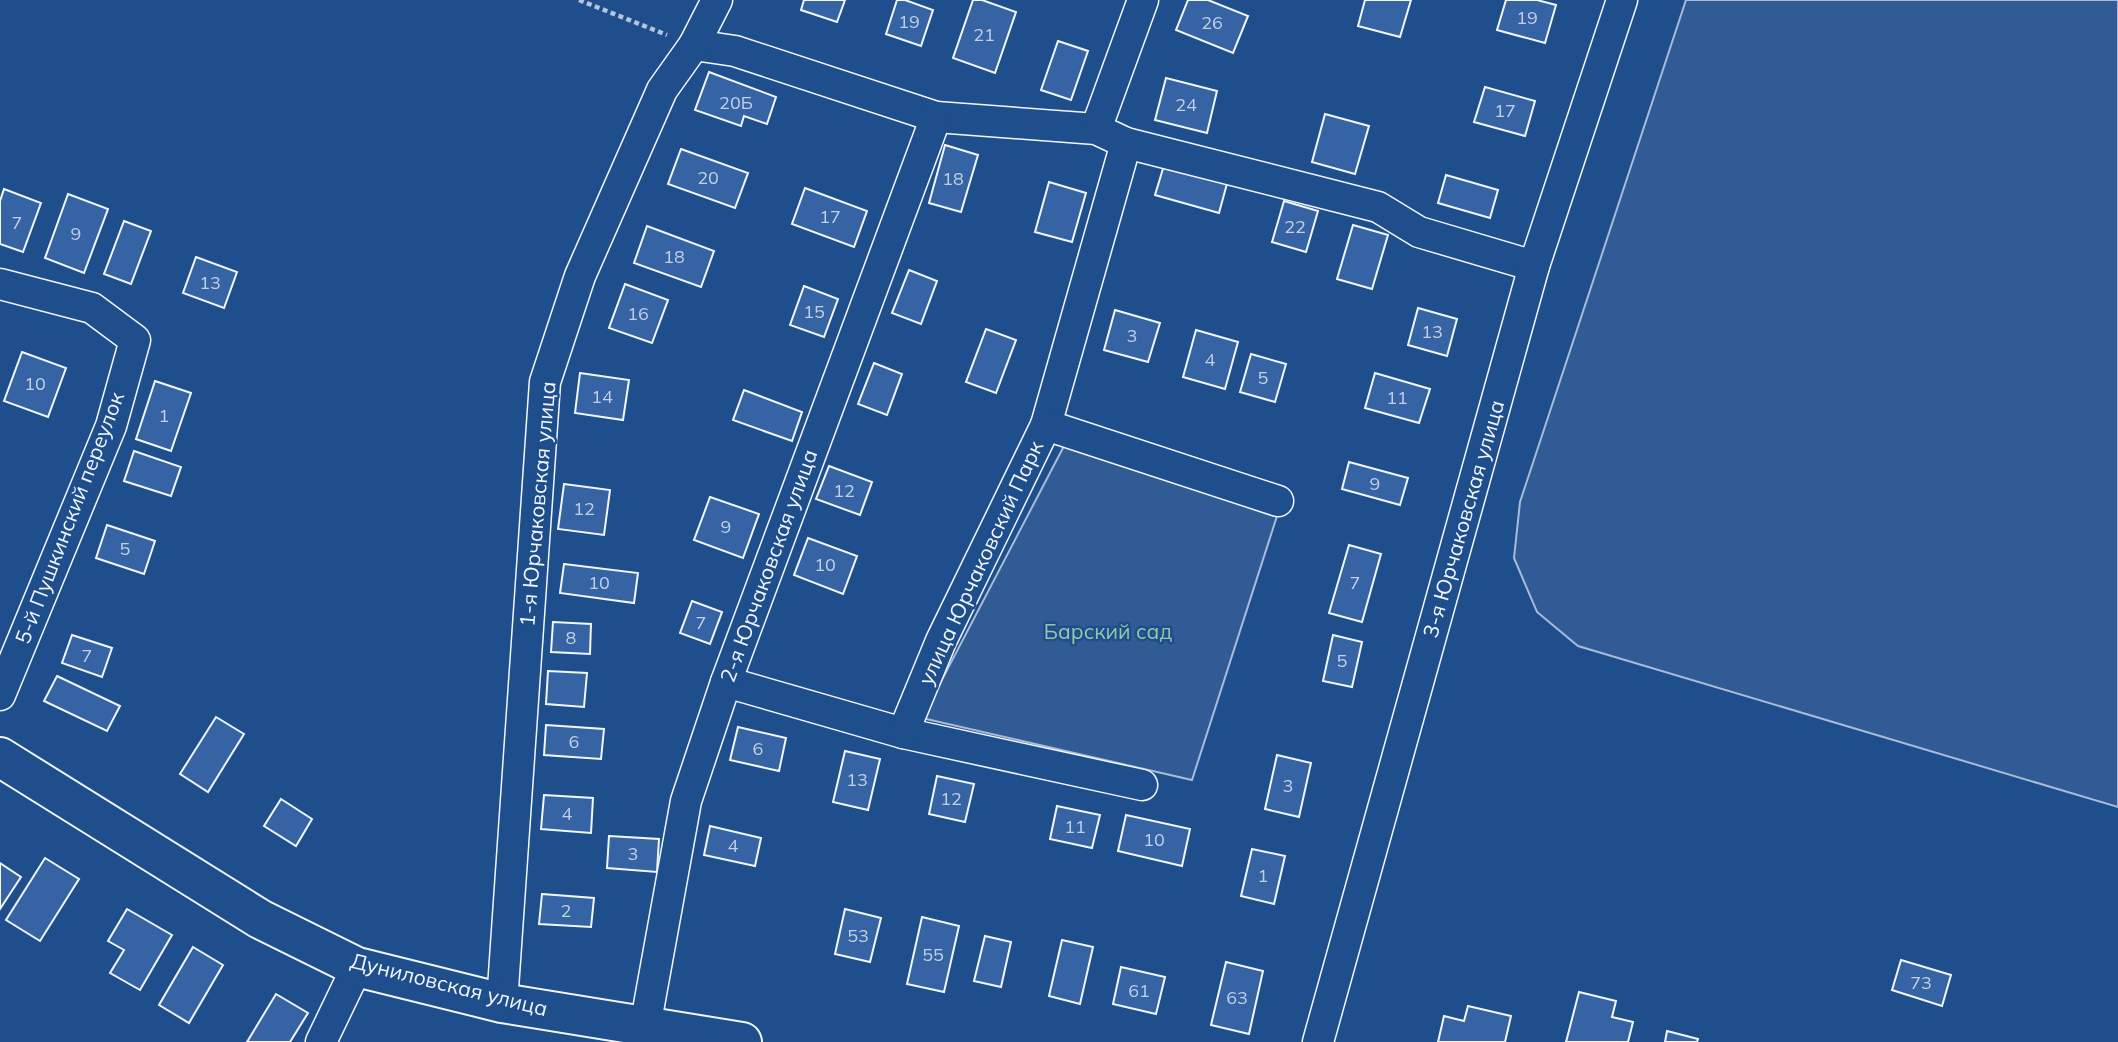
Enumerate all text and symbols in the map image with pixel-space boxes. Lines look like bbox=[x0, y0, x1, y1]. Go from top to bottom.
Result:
house number: 19 bbox=[1516, 6, 1538, 29]
house number: 19 bbox=[898, 10, 920, 33]
house number: 26 bbox=[1201, 11, 1223, 34]
house number: 21 bbox=[973, 23, 995, 46]
house number: 20Б bbox=[719, 91, 753, 114]
house number: 24 bbox=[1175, 93, 1197, 116]
house number: 17 bbox=[1494, 99, 1516, 122]
house number: 20 bbox=[697, 166, 719, 189]
house number: 18 bbox=[942, 167, 964, 190]
house number: 17 bbox=[819, 205, 841, 228]
house number: 7 bbox=[12, 211, 22, 234]
house number: 22 bbox=[1284, 215, 1306, 238]
house number: 9 bbox=[71, 222, 81, 245]
house number: 18 bbox=[663, 245, 685, 268]
house number: 13 bbox=[199, 271, 221, 294]
house number: 15 bbox=[803, 300, 825, 323]
house number: 16 bbox=[627, 302, 649, 325]
house number: 13 bbox=[1421, 320, 1443, 343]
house number: 3 bbox=[1127, 324, 1137, 347]
house number: 4 bbox=[1205, 348, 1216, 371]
house number: 5 bbox=[1258, 366, 1269, 389]
house number: 10 bbox=[24, 372, 46, 395]
street label: 1-я Юрчаковская улица bbox=[513, 380, 561, 628]
house number: 14 bbox=[591, 385, 613, 408]
house number: 11 bbox=[1386, 386, 1408, 409]
street label: 5-й Пушкинский переулок bbox=[10, 388, 130, 648]
street label: 3-я Юрчаковская улица bbox=[1417, 397, 1509, 641]
house number: 1 bbox=[159, 404, 169, 427]
street label: улица Юрчаковский Парк bbox=[912, 436, 1048, 689]
street label: 2-я Юрчаковская улица bbox=[714, 446, 822, 686]
house number: 9 bbox=[1370, 472, 1380, 495]
house number: 12 bbox=[833, 479, 855, 502]
house number: 12 bbox=[573, 497, 595, 520]
house number: 9 bbox=[721, 515, 731, 538]
house number: 5 bbox=[120, 538, 130, 560]
house number: 10 bbox=[814, 553, 836, 576]
house number: 10 bbox=[588, 571, 610, 594]
house number: 7 bbox=[1350, 571, 1360, 594]
house number: 7 bbox=[696, 611, 706, 634]
park label: Барский сад bbox=[1044, 618, 1172, 644]
house number: 8 bbox=[566, 626, 576, 649]
house number: 7 bbox=[82, 644, 92, 667]
house number: 5 bbox=[1337, 649, 1348, 672]
house number: 6 bbox=[569, 730, 579, 753]
house number: 6 bbox=[753, 737, 763, 760]
house number: 13 bbox=[846, 768, 868, 791]
house number: 3 bbox=[1283, 774, 1293, 797]
house number: 12 bbox=[940, 787, 962, 810]
house number: 4 bbox=[562, 802, 573, 825]
house number: 11 bbox=[1064, 815, 1086, 838]
house number: 10 bbox=[1143, 828, 1165, 851]
house number: 4 bbox=[728, 834, 739, 857]
house number: 3 bbox=[628, 842, 638, 865]
house number: 1 bbox=[1258, 864, 1268, 887]
house number: 2 bbox=[561, 899, 571, 922]
house number: 53 bbox=[847, 924, 869, 947]
house number: 55 bbox=[922, 943, 944, 966]
street label: Дуниловская улица bbox=[348, 947, 550, 1021]
house number: 73 bbox=[1910, 971, 1932, 994]
house number: 61 bbox=[1128, 979, 1150, 1002]
house number: 63 bbox=[1226, 986, 1248, 1009]

